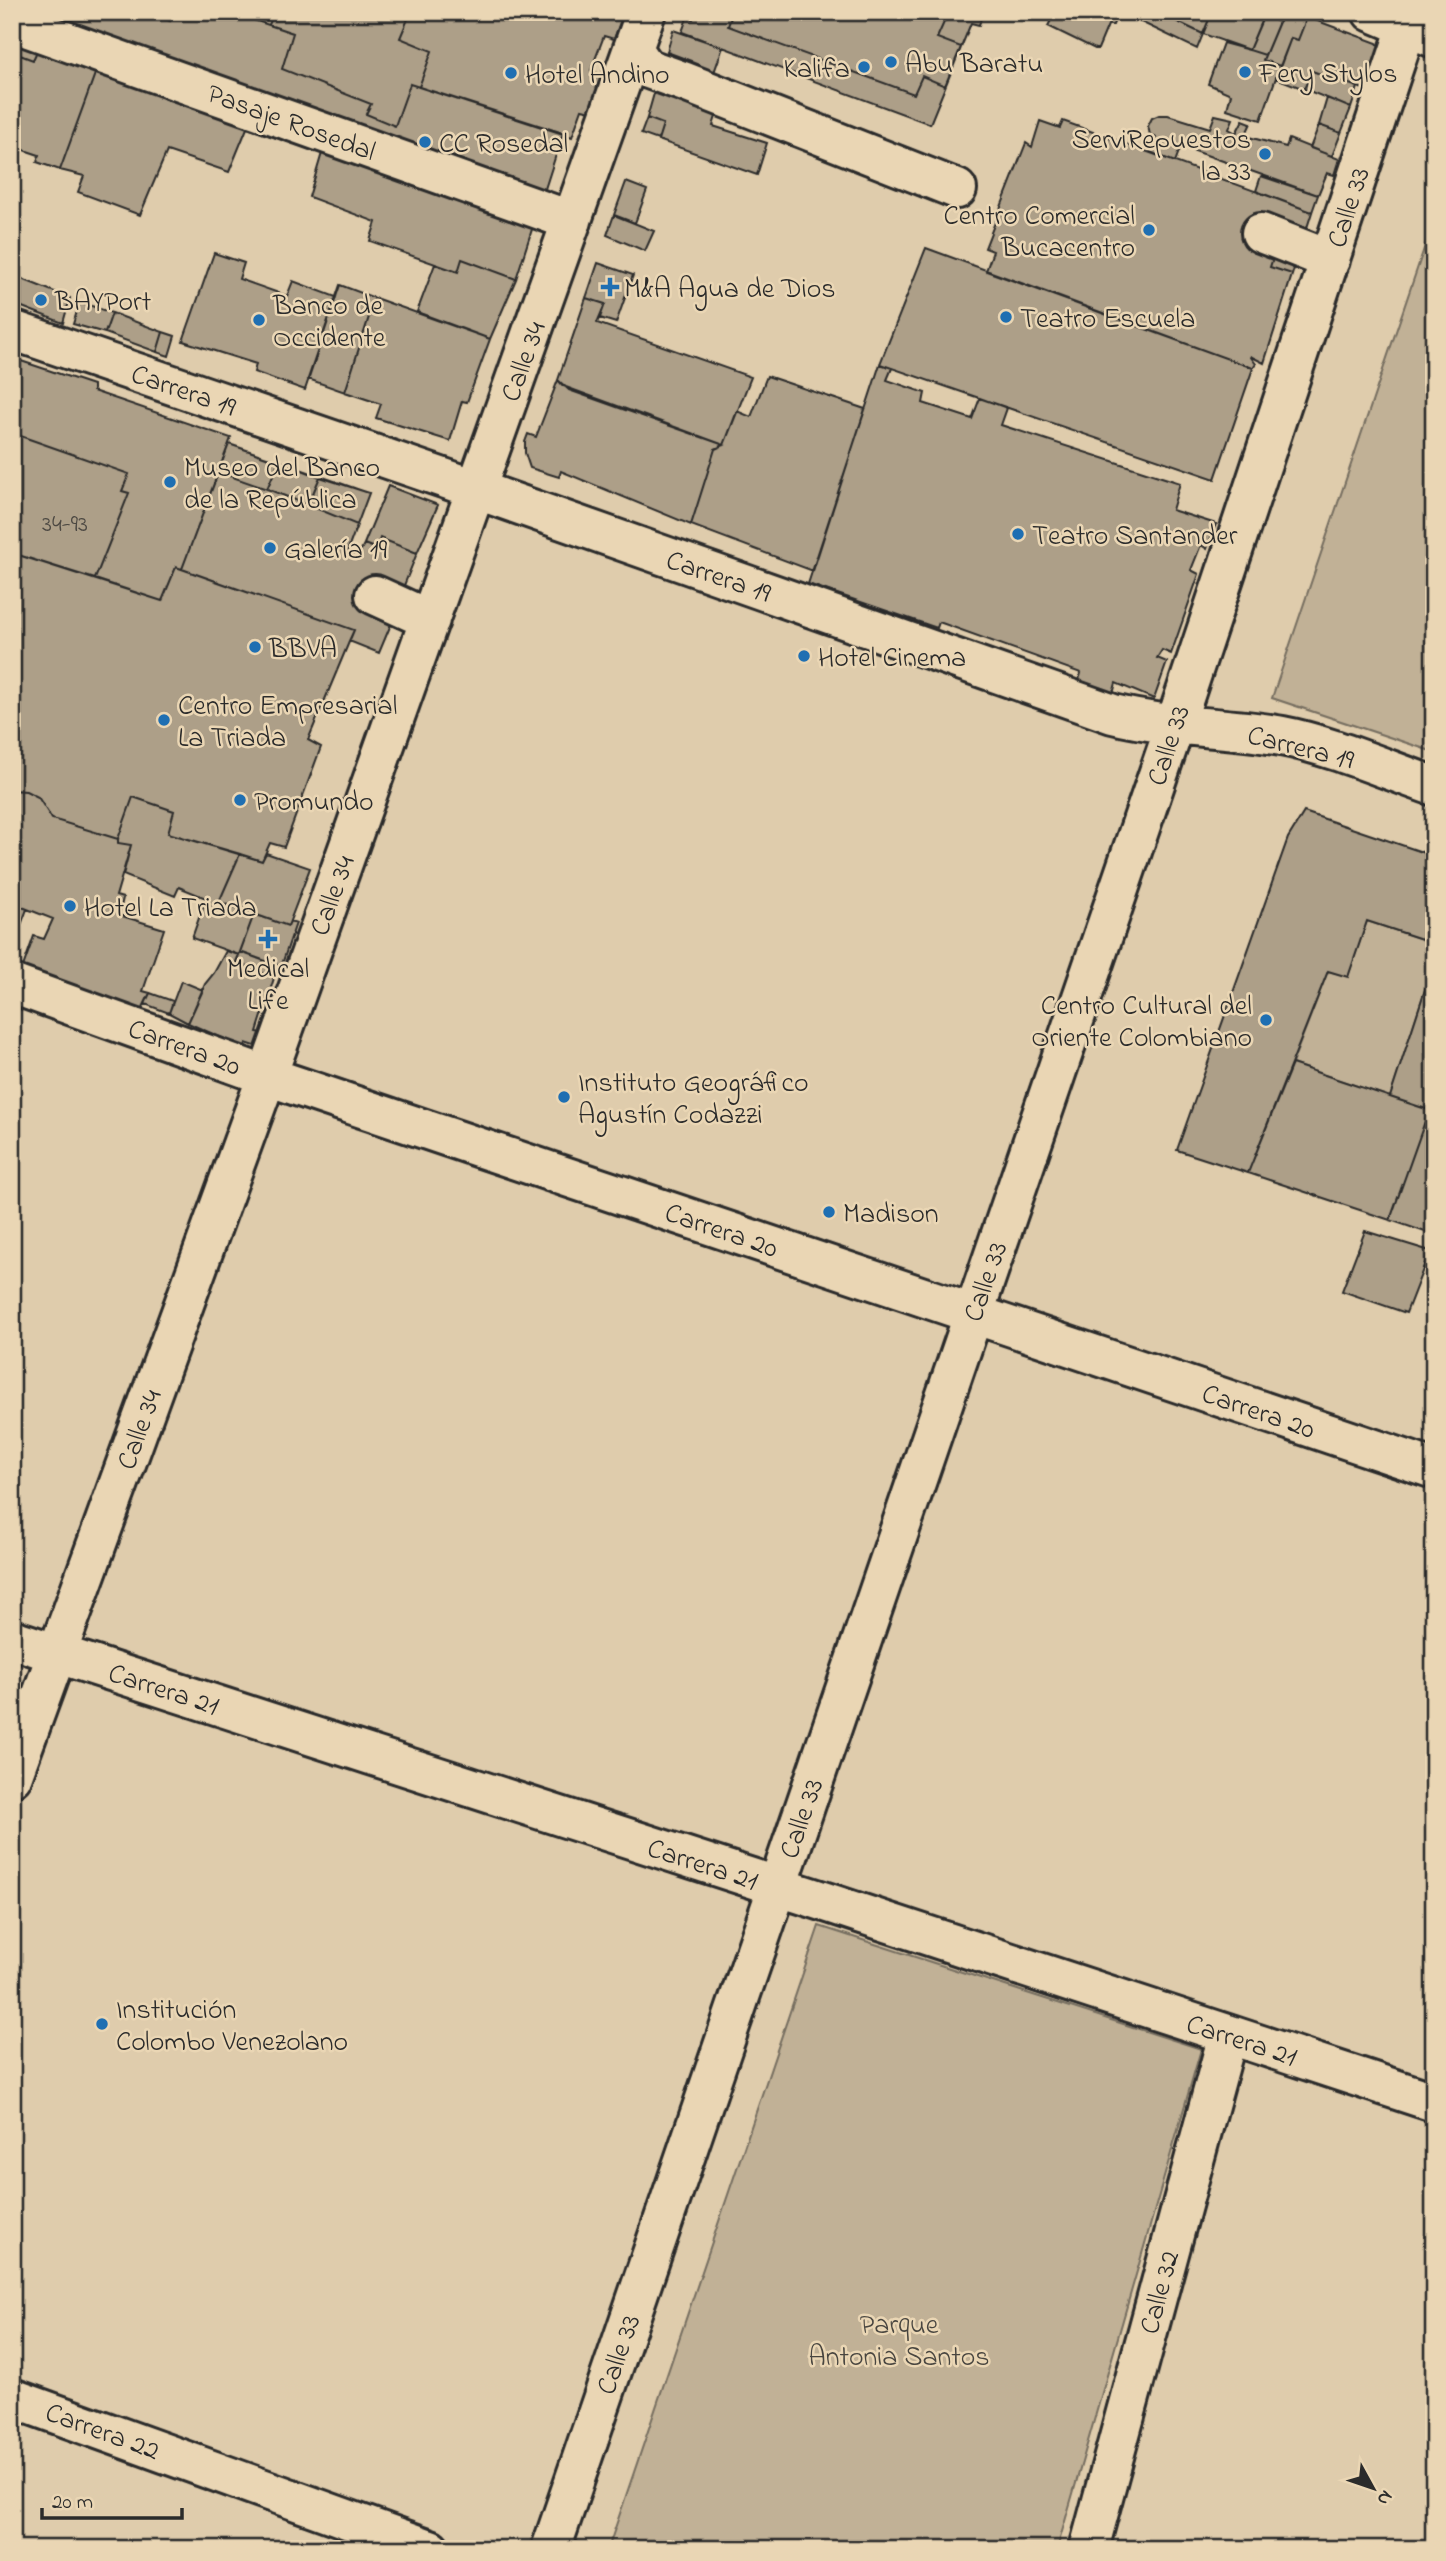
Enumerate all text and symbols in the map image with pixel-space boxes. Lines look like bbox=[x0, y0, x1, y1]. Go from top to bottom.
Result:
place label: Abu Baratu bbox=[905, 45, 1043, 86]
place label: Kalifa bbox=[783, 50, 850, 91]
marker: Abu Baratu bbox=[883, 54, 899, 70]
place label: Fery Stylos bbox=[1258, 55, 1397, 96]
place label: Hotel Andino bbox=[525, 56, 670, 97]
marker: Kalifa bbox=[856, 59, 872, 75]
marker: Fery Stylos bbox=[1237, 64, 1253, 80]
marker: Hotel Andino bbox=[503, 65, 519, 81]
street label: Pasaje Rosedal bbox=[201, 75, 381, 174]
place label: ServiRepuestos la 33 bbox=[1072, 121, 1251, 194]
place label: CC Rosedal bbox=[439, 125, 568, 166]
marker: CC Rosedal bbox=[417, 134, 433, 150]
marker: ServiRepuestos la 33 bbox=[1257, 146, 1273, 162]
street label: Calle 33 bbox=[1318, 162, 1383, 254]
place label: Centro Comercial Bucacentro bbox=[943, 197, 1135, 270]
marker: Centro Comercial Bucacentro bbox=[1141, 222, 1157, 238]
place label: M&A Agua de Dios bbox=[624, 270, 836, 311]
marker: M&A Agua de Dios bbox=[602, 279, 618, 295]
place label: BAYPort bbox=[54, 283, 151, 324]
place label: Banco de Occidente bbox=[272, 287, 386, 360]
marker: BAYPort bbox=[33, 292, 49, 308]
place label: Teatro Escuela bbox=[1020, 300, 1195, 341]
marker: Teatro Escuela bbox=[998, 309, 1014, 325]
marker: Banco de Occidente bbox=[251, 312, 267, 328]
street label: Calle 34 bbox=[492, 316, 559, 408]
street label: Carrera 19 bbox=[125, 355, 241, 430]
place label: Museo del Banco de la República bbox=[184, 449, 380, 522]
marker: Museo del Banco de la República bbox=[162, 474, 178, 490]
house number: 34-93 bbox=[42, 508, 88, 543]
place label: Teatro Santander bbox=[1032, 517, 1238, 558]
marker: Teatro Santander bbox=[1010, 526, 1026, 542]
place label: Galería 19 bbox=[284, 531, 388, 572]
marker: Galería 19 bbox=[262, 540, 278, 556]
street label: Carrera 19 bbox=[660, 541, 776, 616]
place label: BBVA bbox=[268, 630, 337, 671]
marker: BBVA bbox=[247, 639, 263, 655]
place label: Hotel Cinema bbox=[818, 639, 966, 680]
marker: Hotel Cinema bbox=[796, 648, 812, 664]
place label: Centro Empresarial La Triada bbox=[178, 687, 397, 760]
street label: Calle 33 bbox=[1138, 700, 1203, 792]
marker: Centro Empresarial La Triada bbox=[156, 712, 172, 728]
street label: Carrera 19 bbox=[1243, 716, 1358, 783]
place label: Promundo bbox=[254, 783, 374, 824]
marker: Promundo bbox=[232, 792, 248, 808]
street label: Calle 34 bbox=[301, 850, 368, 942]
place label: Hotel La Triada bbox=[84, 889, 257, 930]
marker: Hotel La Triada bbox=[62, 898, 78, 914]
marker: Medical Life bbox=[260, 931, 276, 947]
place label: Medical Life bbox=[227, 950, 309, 1023]
place label: Centro Cultural del Oriente Colombiano bbox=[1031, 987, 1252, 1060]
street label: Carrera 20 bbox=[122, 1010, 246, 1089]
marker: Centro Cultural del Oriente Colombiano bbox=[1258, 1012, 1274, 1028]
place label: Instituto Geográfico Agustín Codazzi bbox=[578, 1064, 809, 1137]
marker: Instituto Geográfico Agustín Codazzi bbox=[556, 1089, 572, 1105]
street label: Carrera 20 bbox=[659, 1194, 783, 1271]
place label: Madison bbox=[843, 1195, 939, 1236]
marker: Madison bbox=[821, 1204, 837, 1220]
street label: Calle 33 bbox=[954, 1236, 1020, 1328]
street label: Carrera 20 bbox=[1196, 1375, 1320, 1452]
street label: Calle 34 bbox=[108, 1384, 175, 1476]
street label: Carrera 21 bbox=[102, 1654, 224, 1728]
street label: Calle 33 bbox=[770, 1773, 836, 1865]
street label: Carrera 21 bbox=[641, 1829, 763, 1903]
place label: Institución Colombo Venezolano bbox=[116, 1991, 348, 2064]
street label: Carrera 21 bbox=[1180, 2005, 1302, 2079]
marker: Institución Colombo Venezolano bbox=[94, 2016, 110, 2032]
street label: Calle 32 bbox=[1131, 2247, 1192, 2339]
park label: Parque Antonia Santos bbox=[808, 2306, 990, 2379]
street label: Calle 33 bbox=[587, 2309, 653, 2401]
street label: Carrera 22 bbox=[39, 2394, 165, 2473]
north arrow bbox=[1338, 2452, 1408, 2522]
scale bar bbox=[42, 2477, 182, 2521]
text: N bbox=[1370, 2484, 1399, 2511]
text: 20 m bbox=[52, 2488, 93, 2518]

